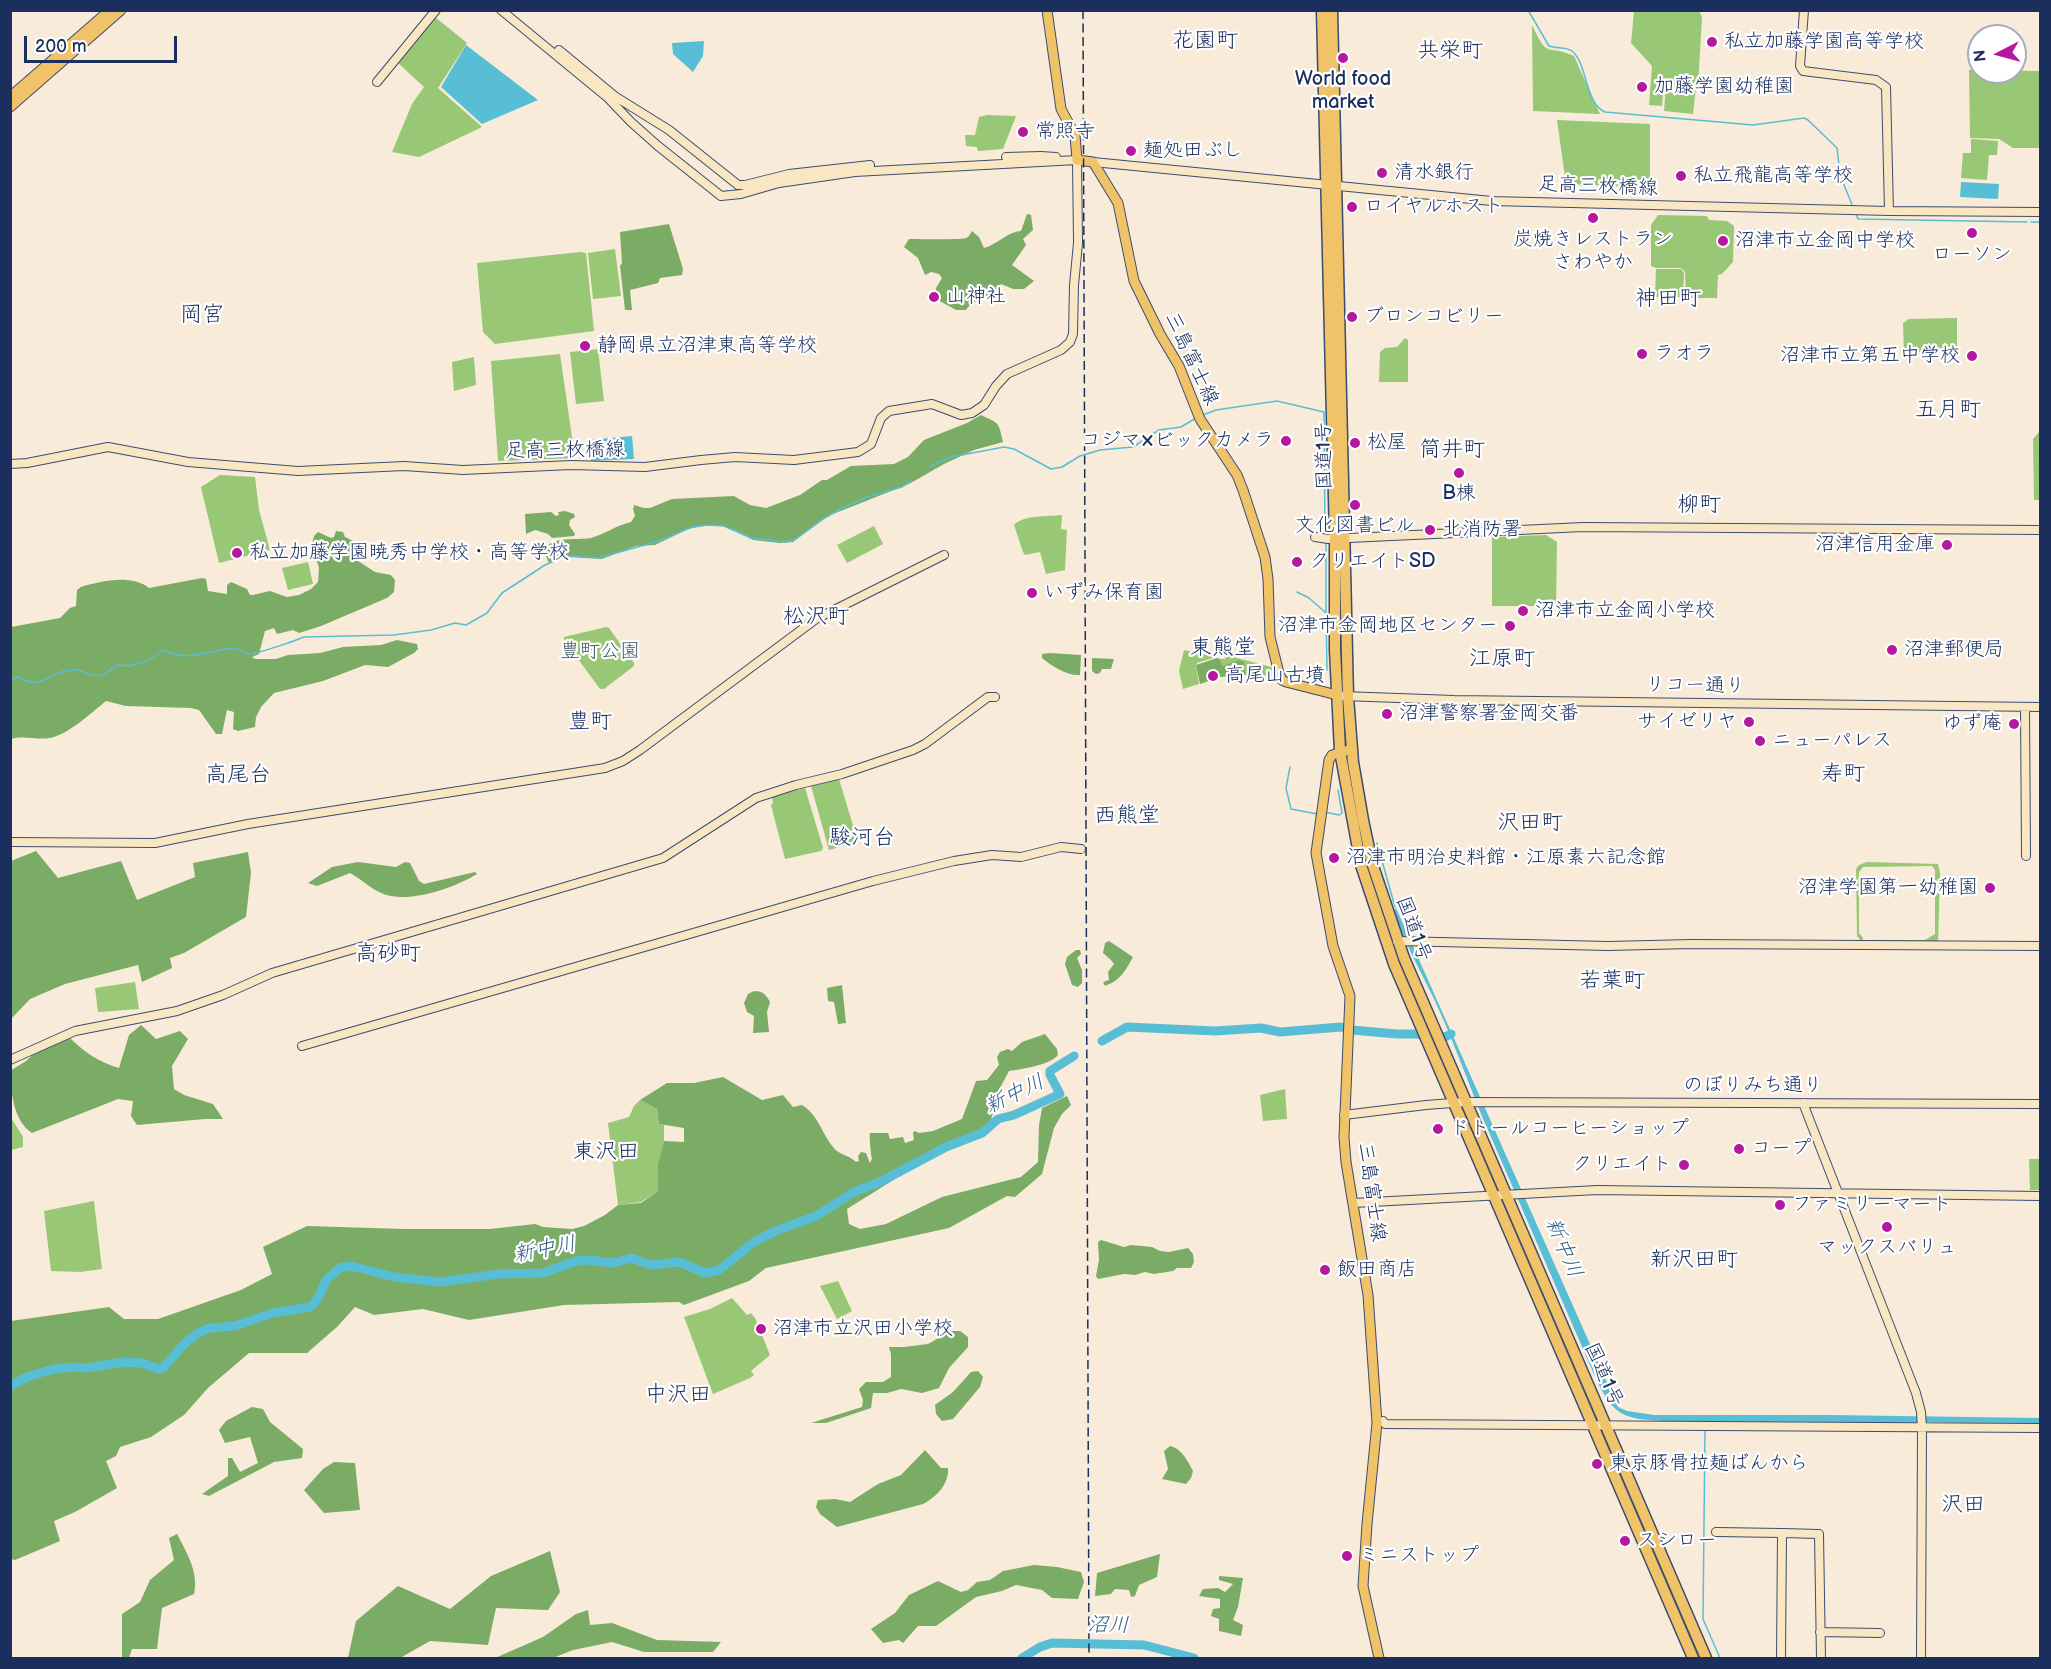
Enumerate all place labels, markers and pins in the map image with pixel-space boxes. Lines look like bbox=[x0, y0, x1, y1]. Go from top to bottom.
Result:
place label: 私立加藤学園高等学校 bbox=[1724, 30, 1924, 54]
marker: 私立加藤学園高等学校 bbox=[1705, 35, 1719, 49]
marker: World food market bbox=[1336, 51, 1350, 65]
place label: World food market bbox=[1295, 68, 1391, 115]
place label: 加藤学園幼稚園 bbox=[1654, 75, 1794, 99]
marker: 加藤学園幼稚園 bbox=[1635, 80, 1649, 94]
place label: 常照寺 bbox=[1035, 120, 1095, 144]
marker: 常照寺 bbox=[1016, 125, 1030, 139]
place label: 麺処田ぶし bbox=[1143, 139, 1243, 163]
marker: 麺処田ぶし bbox=[1124, 144, 1138, 158]
place label: 清水銀行 bbox=[1394, 161, 1474, 185]
place label: 私立飛龍高等学校 bbox=[1693, 164, 1853, 188]
marker: 清水銀行 bbox=[1375, 166, 1389, 180]
marker: 私立飛龍高等学校 bbox=[1674, 169, 1688, 183]
place label: ロイヤルホスト bbox=[1364, 195, 1504, 219]
marker: ロイヤルホスト bbox=[1345, 200, 1359, 214]
marker: 炭焼きレストラン さわやか bbox=[1586, 211, 1600, 225]
marker: ローソン bbox=[1965, 226, 1979, 240]
place label: 炭焼きレストラン さわやか bbox=[1513, 228, 1673, 275]
place label: 沼津市立金岡中学校 bbox=[1735, 229, 1915, 253]
marker: 沼津市立金岡中学校 bbox=[1716, 234, 1730, 248]
place label: ローソン bbox=[1932, 243, 2012, 267]
place label: 山神社 bbox=[946, 285, 1006, 309]
marker: 山神社 bbox=[927, 290, 941, 304]
place label: ブロンコビリー bbox=[1364, 305, 1504, 329]
marker: ブロンコビリー bbox=[1345, 310, 1359, 324]
place label: 静岡県立沼津東高等学校 bbox=[597, 334, 817, 358]
marker: 静岡県立沼津東高等学校 bbox=[578, 339, 592, 353]
place label: ラオラ bbox=[1654, 342, 1714, 366]
place label: 沼津市立第五中学校 bbox=[1780, 344, 1960, 368]
marker: ラオラ bbox=[1635, 347, 1649, 361]
marker: 沼津市立第五中学校 bbox=[1965, 349, 1979, 363]
place label: コジマ×ビックカメラ bbox=[1081, 429, 1274, 453]
place label: 松屋 bbox=[1367, 431, 1407, 455]
marker: コジマ×ビックカメラ bbox=[1279, 434, 1293, 448]
marker: 松屋 bbox=[1348, 436, 1362, 450]
marker: B棟 bbox=[1452, 466, 1466, 480]
place label: B棟 bbox=[1442, 482, 1476, 506]
marker: 文化図書ビル bbox=[1348, 498, 1362, 512]
place label: 文化図書ビル bbox=[1295, 514, 1415, 538]
place label: 北消防署 bbox=[1442, 518, 1522, 542]
marker: 北消防署 bbox=[1423, 523, 1437, 537]
place label: 沼津信用金庫 bbox=[1815, 533, 1935, 557]
marker: 沼津信用金庫 bbox=[1940, 538, 1954, 552]
place label: 私立加藤学園暁秀中学校・高等学校 bbox=[249, 541, 569, 565]
marker: 私立加藤学園暁秀中学校・高等学校 bbox=[230, 546, 244, 560]
place label: クリエイトSD bbox=[1309, 550, 1436, 574]
marker: クリエイトSD bbox=[1290, 555, 1304, 569]
place label: いずみ保育園 bbox=[1044, 581, 1164, 605]
marker: いずみ保育園 bbox=[1025, 586, 1039, 600]
place label: 沼津市立金岡小学校 bbox=[1535, 599, 1715, 623]
marker: 沼津市立金岡小学校 bbox=[1516, 604, 1530, 618]
place label: 沼津市金岡地区センター bbox=[1278, 614, 1498, 638]
marker: 沼津市金岡地区センター bbox=[1503, 619, 1517, 633]
place label: 沼津郵便局 bbox=[1904, 638, 2004, 662]
marker: 沼津郵便局 bbox=[1885, 643, 1899, 657]
place label: 高尾山古墳 bbox=[1225, 664, 1325, 688]
marker: 高尾山古墳 bbox=[1206, 669, 1220, 683]
place label: 沼津警察署金岡交番 bbox=[1399, 702, 1579, 726]
marker: 沼津警察署金岡交番 bbox=[1380, 707, 1394, 721]
place label: サイゼリヤ bbox=[1637, 710, 1737, 734]
place label: ゆず庵 bbox=[1942, 712, 2002, 736]
marker: サイゼリヤ bbox=[1742, 715, 1756, 729]
marker: ゆず庵 bbox=[2007, 717, 2021, 731]
place label: ニューパレス bbox=[1772, 729, 1892, 753]
marker: ニューパレス bbox=[1753, 734, 1767, 748]
place label: 沼津市明治史料館・江原素六記念館 bbox=[1346, 846, 1666, 870]
marker: 沼津市明治史料館・江原素六記念館 bbox=[1327, 851, 1341, 865]
place label: 沼津学園第一幼稚園 bbox=[1798, 876, 1978, 900]
marker: 沼津学園第一幼稚園 bbox=[1983, 881, 1997, 895]
place label: ドトールコーヒーショップ bbox=[1450, 1117, 1689, 1141]
marker: ドトールコーヒーショップ bbox=[1431, 1122, 1445, 1136]
place label: コープ bbox=[1751, 1137, 1811, 1161]
marker: コープ bbox=[1732, 1142, 1746, 1156]
place label: クリエイト bbox=[1572, 1153, 1672, 1177]
marker: クリエイト bbox=[1677, 1158, 1691, 1172]
place label: ファミリーマート bbox=[1792, 1193, 1952, 1217]
marker: ファミリーマート bbox=[1773, 1198, 1787, 1212]
marker: マックスバリュ bbox=[1880, 1220, 1894, 1234]
place label: マックスバリュ bbox=[1817, 1236, 1957, 1260]
place label: 飯田商店 bbox=[1337, 1258, 1417, 1282]
marker: 飯田商店 bbox=[1318, 1263, 1332, 1277]
place label: 沼津市立沢田小学校 bbox=[773, 1317, 953, 1341]
marker: 沼津市立沢田小学校 bbox=[754, 1322, 768, 1336]
place label: 東京豚骨拉麺ばんから bbox=[1609, 1452, 1809, 1476]
marker: 東京豚骨拉麺ばんから bbox=[1590, 1457, 1604, 1471]
place label: スシロー bbox=[1637, 1529, 1717, 1553]
marker: スシロー bbox=[1618, 1534, 1632, 1548]
place label: ミニストップ bbox=[1359, 1544, 1479, 1568]
marker: ミニストップ bbox=[1340, 1549, 1354, 1563]

